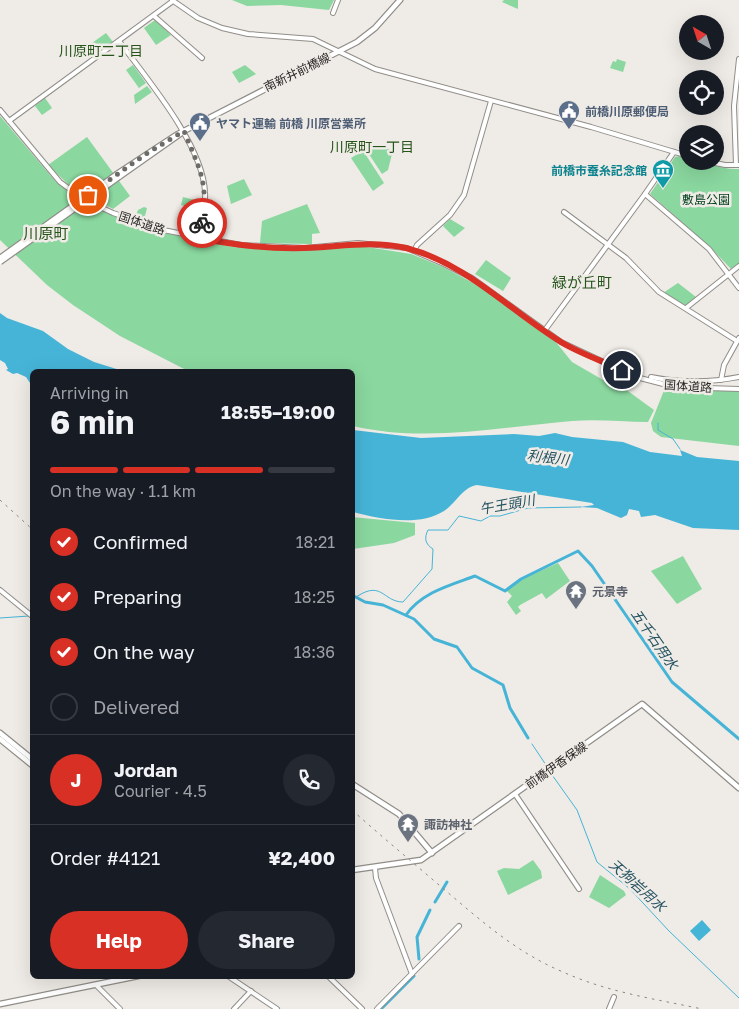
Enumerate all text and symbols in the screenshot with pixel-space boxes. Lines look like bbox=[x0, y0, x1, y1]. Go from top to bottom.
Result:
north arrow bbox=[679, 15, 724, 60]
map controls bbox=[679, 15, 724, 170]
district label: 川原町二丁目 bbox=[59, 42, 143, 59]
street label: 南新井前橋線 bbox=[261, 49, 333, 95]
button: locate bbox=[679, 70, 724, 115]
public building icon: 前橋川原郵便局 bbox=[557, 99, 581, 130]
place label: 前橋川原郵便局 bbox=[585, 104, 669, 119]
public building icon: ヤマト運輸 前橋 川原営業所 bbox=[188, 111, 212, 142]
place label: ヤマト運輸 前橋 川原営業所 bbox=[216, 116, 366, 131]
button: layers bbox=[679, 125, 724, 170]
district label: 川原町一丁目 bbox=[330, 138, 414, 155]
museum icon: 前橋市蚕糸記念館 bbox=[651, 158, 675, 189]
place label: 前橋市蚕糸記念館 bbox=[551, 163, 647, 178]
pin bbox=[67, 174, 109, 216]
icon: bag bbox=[74, 181, 102, 209]
park label: 敷島公園 bbox=[682, 192, 730, 207]
courier bbox=[177, 198, 227, 248]
street label: 国体道路 bbox=[117, 208, 167, 238]
icon: bike bbox=[188, 209, 216, 237]
district label: 川原町 bbox=[23, 224, 69, 242]
district label: 緑が丘町 bbox=[552, 273, 612, 291]
pin bbox=[601, 349, 643, 391]
icon: home bbox=[608, 356, 636, 384]
street label: 国体道路 bbox=[664, 377, 712, 395]
text: Arriving in bbox=[50, 383, 129, 403]
text: 18:55–19:00 bbox=[221, 400, 335, 423]
text: 6 min bbox=[50, 403, 134, 441]
water label: 利根川 bbox=[526, 446, 572, 468]
text: On the way · 1.1 km bbox=[50, 481, 196, 501]
water label: 午王頭川 bbox=[478, 490, 538, 517]
icon: check bbox=[50, 528, 78, 556]
text: Confirmed bbox=[93, 530, 188, 553]
text: 18:21 bbox=[296, 532, 335, 552]
temple icon: 元景寺 bbox=[564, 579, 588, 610]
icon: check bbox=[50, 583, 78, 611]
place label: 元景寺 bbox=[592, 584, 628, 599]
text: Preparing bbox=[93, 585, 182, 608]
text: 18:25 bbox=[294, 587, 335, 607]
water label: 五千石用水 bbox=[628, 605, 683, 674]
icon: check bbox=[50, 638, 78, 666]
text: On the way bbox=[93, 640, 195, 663]
text: 18:36 bbox=[294, 642, 335, 662]
text: Delivered bbox=[93, 695, 180, 718]
street label: 前橋伊香保線 bbox=[522, 738, 590, 792]
button: phone bbox=[283, 754, 335, 806]
text: Jordan bbox=[114, 758, 178, 781]
text: J bbox=[71, 768, 81, 791]
text: Courier · 4.5 bbox=[114, 781, 207, 801]
temple icon: 諏訪神社 bbox=[396, 812, 420, 843]
place label: 諏訪神社 bbox=[424, 817, 472, 832]
text: Order #4121 bbox=[50, 846, 160, 869]
text: ¥2,400 bbox=[268, 846, 335, 869]
water label: 天狗岩用水 bbox=[606, 855, 671, 916]
button: Help bbox=[50, 911, 188, 969]
button: Share bbox=[198, 911, 335, 969]

